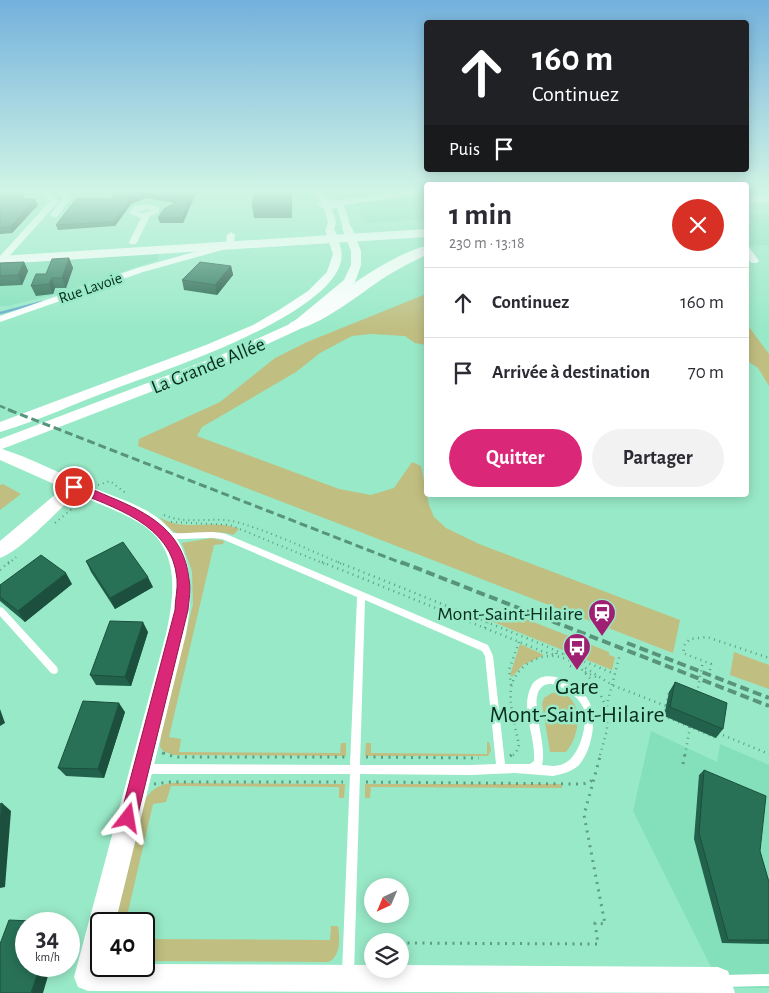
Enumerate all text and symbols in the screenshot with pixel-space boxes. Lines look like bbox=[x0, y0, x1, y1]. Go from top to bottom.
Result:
icon: ahead bbox=[449, 40, 514, 105]
text: 160 m bbox=[532, 42, 613, 77]
text: Continuez bbox=[532, 83, 619, 105]
icon: arrive bbox=[490, 135, 518, 163]
text: Puis bbox=[449, 140, 480, 159]
button: close bbox=[672, 199, 724, 251]
text: 1 min bbox=[449, 200, 512, 230]
text: 230 m · 13:18 bbox=[449, 235, 525, 251]
street label: Rue Lavoie bbox=[56, 270, 124, 306]
icon: ahead bbox=[449, 289, 477, 317]
text: Continuez bbox=[492, 293, 569, 312]
text: 160 m bbox=[680, 293, 724, 312]
street label: La Grande Allée bbox=[149, 334, 268, 398]
icon: arrive bbox=[449, 359, 477, 387]
text: Arrivée à destination bbox=[492, 363, 650, 382]
text: 70 m bbox=[688, 363, 724, 382]
button: Quitter bbox=[449, 429, 582, 487]
button: Partager bbox=[592, 429, 724, 487]
pin bbox=[53, 466, 95, 508]
icon: arrive bbox=[60, 473, 88, 501]
station icon: Mont-Saint-Hilaire bbox=[587, 598, 617, 637]
place label: Mont-Saint-Hilaire bbox=[437, 604, 583, 624]
bus stop icon: Gare Mont-Saint-Hilaire bbox=[562, 632, 592, 671]
place label: Gare Mont-Saint-Hilaire bbox=[489, 675, 665, 727]
position arrow bbox=[101, 791, 153, 843]
north arrow bbox=[364, 878, 409, 922]
map controls bbox=[364, 878, 409, 978]
speed limit sign: 40 bbox=[90, 912, 155, 977]
text: 34 bbox=[36, 926, 59, 951]
button: layers bbox=[364, 933, 409, 978]
text: km/h bbox=[35, 951, 60, 963]

